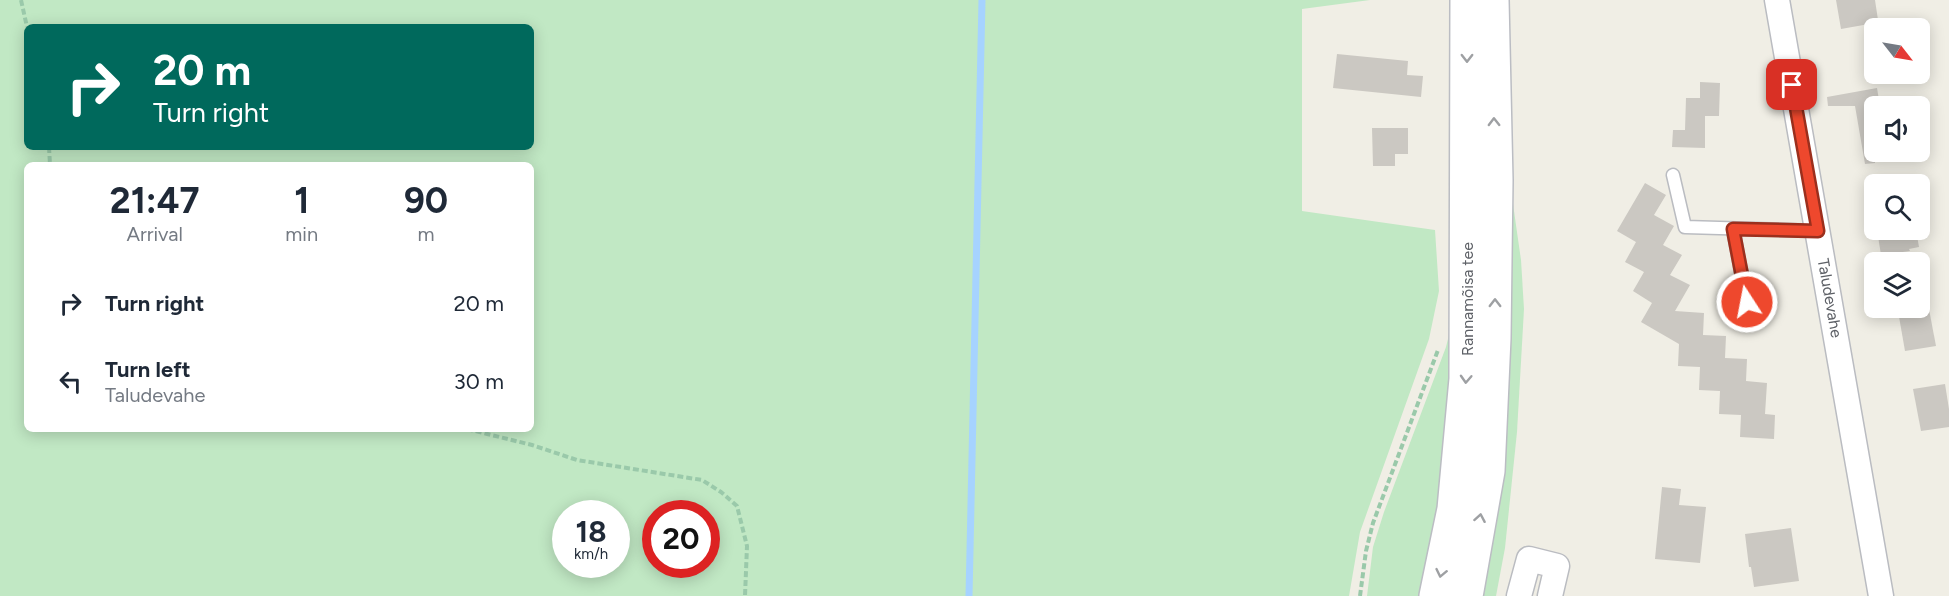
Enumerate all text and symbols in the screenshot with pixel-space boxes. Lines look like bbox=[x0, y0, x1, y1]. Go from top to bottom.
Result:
north arrow bbox=[1864, 18, 1930, 84]
map controls bbox=[1864, 18, 1930, 318]
text: 20 m bbox=[153, 45, 251, 96]
icon: right bbox=[54, 48, 132, 126]
one-way arrow bbox=[1461, 54, 1473, 63]
pin bbox=[1766, 59, 1817, 110]
icon: arrive bbox=[1775, 68, 1808, 101]
text: Turn right bbox=[153, 96, 269, 129]
button: sound bbox=[1864, 96, 1930, 162]
one-way arrow bbox=[1488, 117, 1501, 126]
button: search bbox=[1864, 174, 1930, 240]
text: 21:47 bbox=[110, 179, 200, 222]
text: 1 bbox=[294, 179, 309, 222]
text: 90 bbox=[404, 179, 448, 222]
text: Arrival bbox=[126, 222, 183, 246]
text: min bbox=[285, 222, 318, 246]
text: m bbox=[418, 222, 435, 246]
street label: Rannamõisa tee bbox=[1458, 242, 1477, 356]
button: layers bbox=[1864, 252, 1930, 318]
street label: Taludevahe bbox=[1814, 257, 1846, 339]
position arrow bbox=[1715, 270, 1779, 334]
icon: right bbox=[54, 287, 87, 320]
text: Turn right bbox=[105, 290, 204, 317]
text: 20 m bbox=[453, 290, 504, 317]
one-way arrow bbox=[1489, 298, 1501, 307]
text: Turn left bbox=[105, 356, 191, 383]
icon: left bbox=[54, 365, 87, 398]
text: 30 m bbox=[454, 368, 504, 395]
one-way arrow bbox=[1460, 375, 1473, 384]
text: Taludevahe bbox=[105, 383, 205, 407]
speed limit sign: 20 bbox=[642, 500, 720, 578]
text: 18 bbox=[575, 513, 607, 550]
one-way arrow bbox=[1473, 513, 1486, 523]
text: km/h bbox=[574, 545, 608, 563]
one-way arrow bbox=[1435, 567, 1448, 577]

